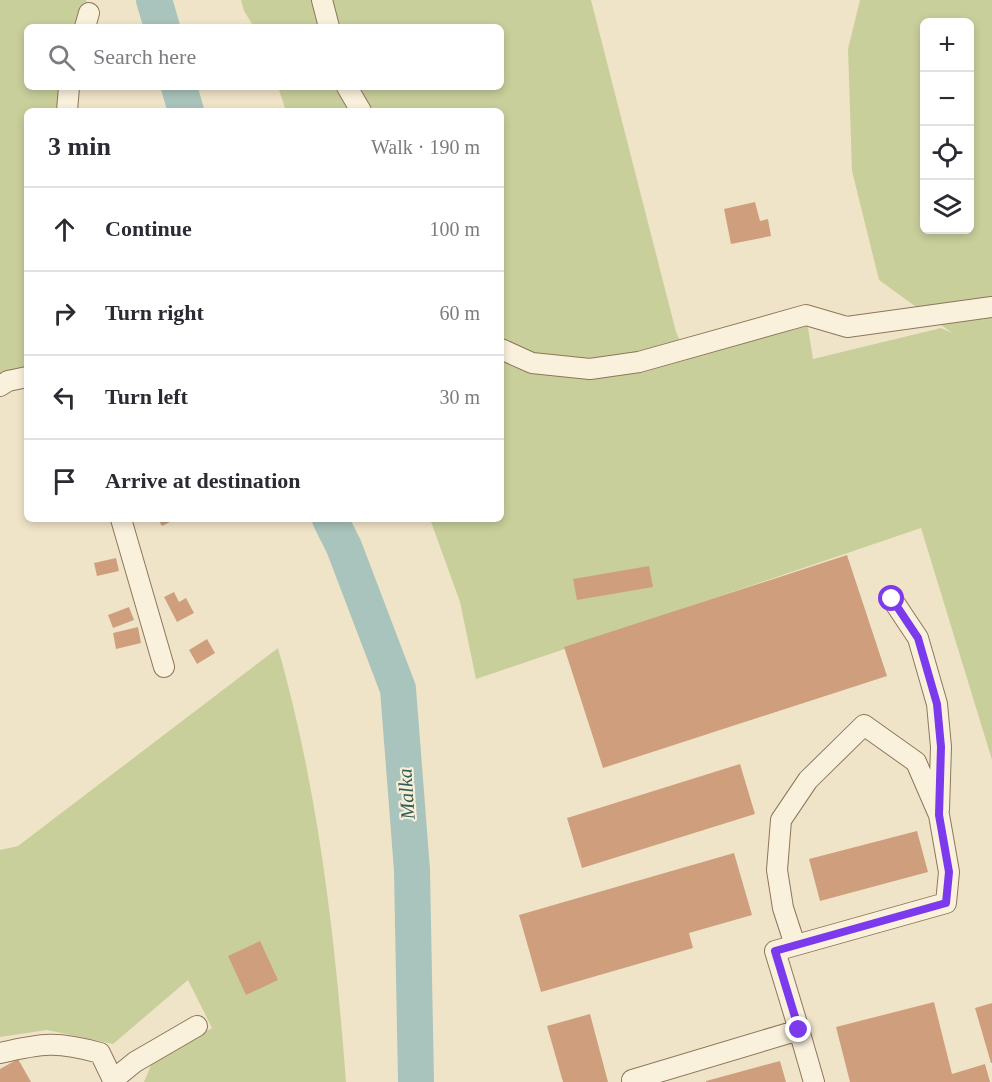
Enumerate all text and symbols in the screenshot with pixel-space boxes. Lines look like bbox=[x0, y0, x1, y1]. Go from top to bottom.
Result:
map controls bbox=[920, 18, 974, 234]
button: + bbox=[920, 18, 974, 72]
search box bbox=[24, 24, 504, 90]
icon: search bbox=[45, 41, 78, 74]
text: Search here bbox=[93, 44, 196, 69]
button: − bbox=[920, 72, 974, 126]
button: locate bbox=[920, 126, 974, 180]
text: 3 min bbox=[48, 132, 111, 161]
text: Walk · 190 m bbox=[371, 136, 480, 158]
button: layers bbox=[920, 180, 974, 234]
icon: ahead bbox=[48, 213, 81, 246]
text: Continue bbox=[105, 216, 192, 241]
text: 100 m bbox=[429, 218, 480, 240]
icon: right bbox=[48, 297, 81, 330]
text: Turn right bbox=[105, 300, 204, 325]
text: 60 m bbox=[439, 302, 480, 324]
icon: left bbox=[48, 381, 81, 414]
text: Turn left bbox=[105, 384, 188, 409]
text: 30 m bbox=[439, 386, 480, 408]
icon: arrive bbox=[48, 465, 81, 498]
text: Arrive at destination bbox=[105, 468, 301, 493]
route start bbox=[878, 585, 904, 611]
water label: Malka bbox=[393, 768, 419, 821]
route end bbox=[785, 1016, 811, 1042]

